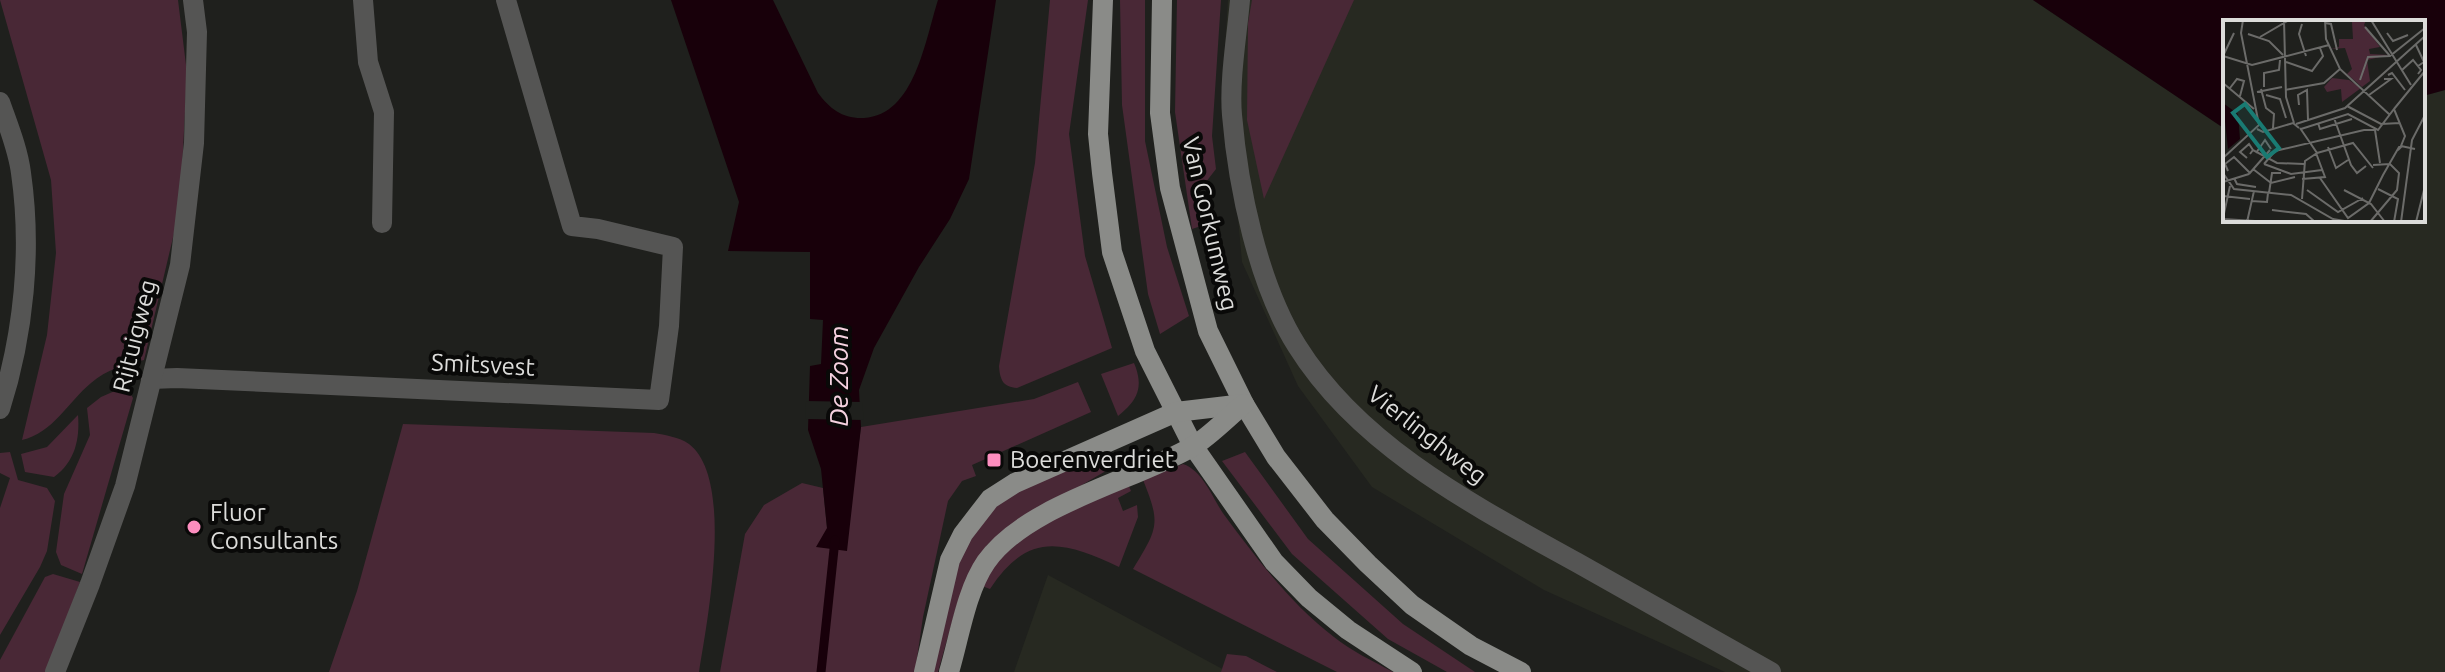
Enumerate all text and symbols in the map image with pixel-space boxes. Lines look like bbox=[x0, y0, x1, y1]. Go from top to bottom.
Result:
inset map bbox=[2223, 20, 2425, 222]
street label: Van Gorkumweg bbox=[1177, 134, 1244, 313]
street label: Rijtuigweg bbox=[107, 277, 162, 395]
water label: De Zoom bbox=[824, 325, 853, 427]
street label: Smitsvest bbox=[431, 348, 536, 381]
street label: Vierlinghweg bbox=[1363, 380, 1492, 489]
place label: Boerenverdriet bbox=[1010, 446, 1175, 473]
marker: Boerenverdriet bbox=[985, 451, 1003, 469]
place label: Fluor Consultants bbox=[210, 499, 338, 554]
marker: Fluor Consultants bbox=[185, 518, 203, 536]

